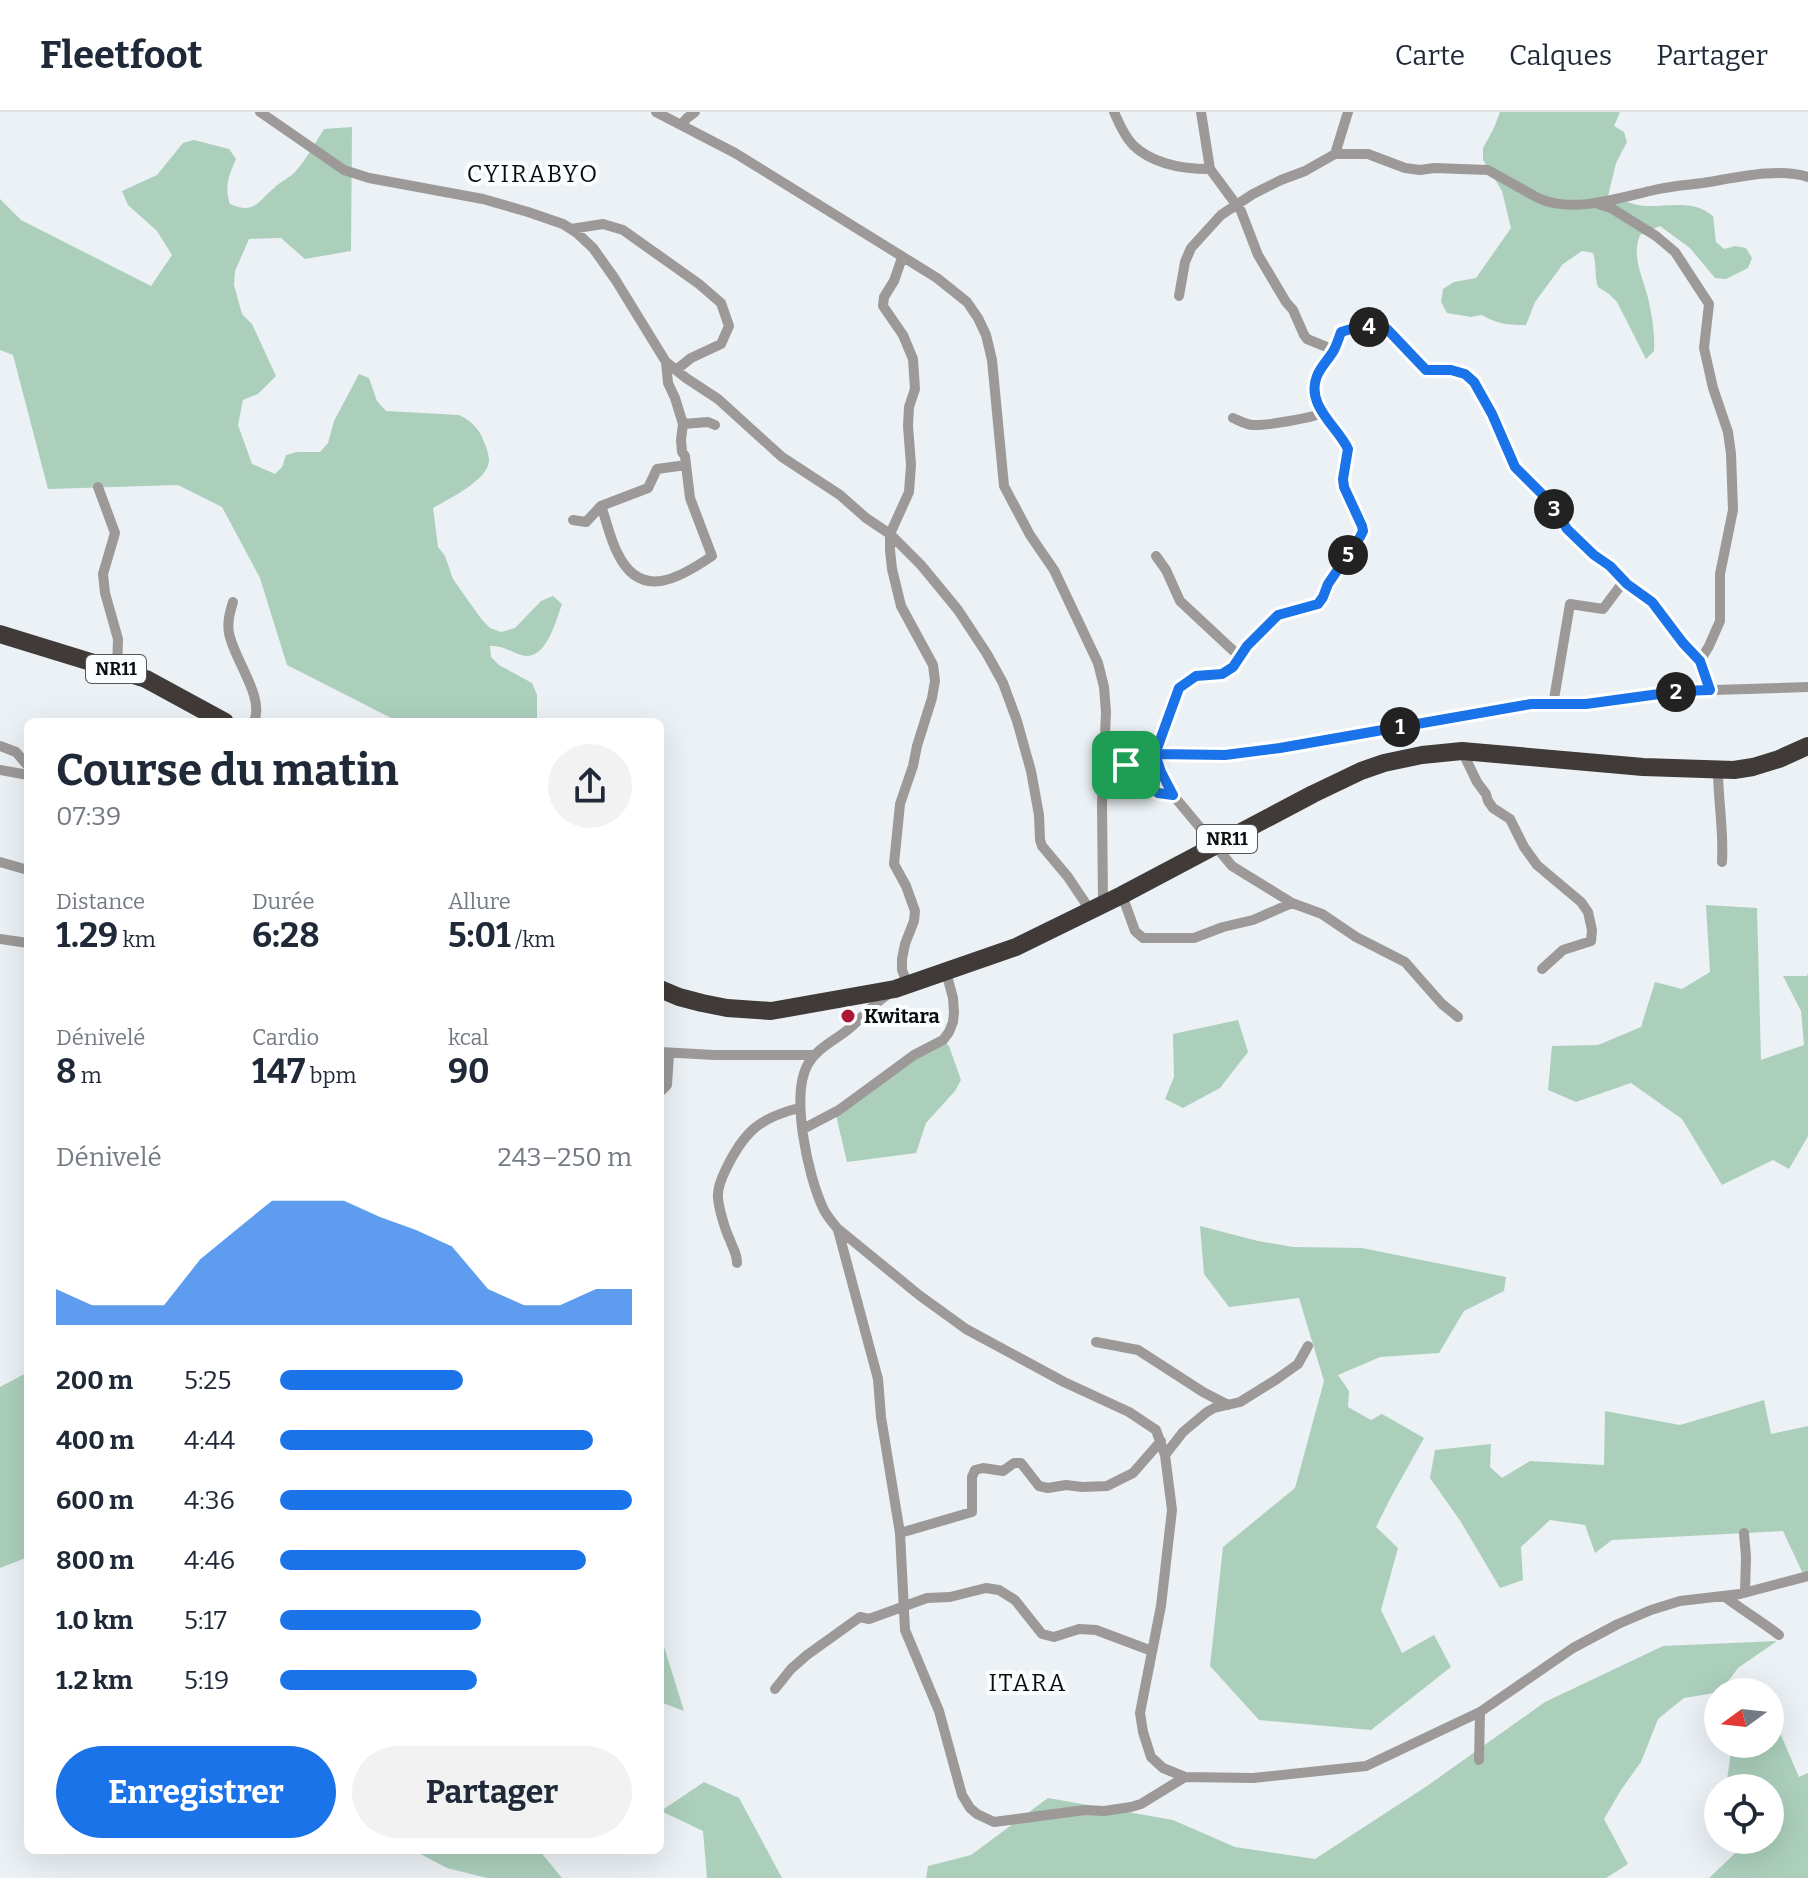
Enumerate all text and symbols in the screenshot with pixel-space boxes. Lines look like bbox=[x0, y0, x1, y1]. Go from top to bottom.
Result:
text: Fleetfoot bbox=[40, 32, 203, 78]
text: Carte bbox=[1395, 39, 1465, 72]
text: Calques bbox=[1509, 39, 1612, 72]
text: Partager bbox=[1656, 39, 1768, 72]
district label: CYIRABYO bbox=[467, 160, 599, 188]
pin: 4 bbox=[1349, 307, 1389, 347]
text: 4 bbox=[1362, 313, 1376, 340]
pin: 3 bbox=[1534, 489, 1574, 529]
text: 3 bbox=[1548, 495, 1560, 522]
pin: 5 bbox=[1328, 535, 1368, 575]
text: 5 bbox=[1342, 541, 1354, 568]
road number: NR11 bbox=[86, 655, 146, 683]
pin: 2 bbox=[1656, 672, 1696, 712]
text: 2 bbox=[1670, 678, 1682, 705]
pin: 1 bbox=[1380, 707, 1420, 747]
text: 1 bbox=[1395, 713, 1405, 740]
pin bbox=[1092, 731, 1160, 799]
icon: arrive bbox=[1104, 743, 1148, 787]
text: Course du matin bbox=[56, 744, 399, 797]
button: share bbox=[548, 744, 632, 828]
text: 07:39 bbox=[56, 801, 121, 832]
road number: NR11 bbox=[1197, 825, 1257, 853]
text: Distance bbox=[56, 888, 145, 915]
text: Durée bbox=[252, 888, 315, 915]
text: Allure bbox=[448, 888, 511, 915]
text: 1.29 bbox=[56, 915, 118, 956]
text: 6:28 bbox=[252, 915, 320, 956]
text: 5:01 bbox=[448, 915, 511, 956]
text: km bbox=[118, 926, 156, 953]
text: /km bbox=[511, 926, 555, 953]
place label: Kwitara bbox=[864, 1004, 940, 1028]
marker: Kwitara bbox=[839, 1007, 857, 1025]
text: Dénivelé bbox=[56, 1024, 145, 1051]
text: Cardio bbox=[252, 1024, 319, 1051]
text: kcal bbox=[448, 1024, 489, 1051]
text: 8 bbox=[56, 1051, 76, 1092]
text: 147 bbox=[252, 1051, 305, 1092]
text: 90 bbox=[448, 1051, 490, 1092]
text: m bbox=[76, 1062, 102, 1089]
text: bpm bbox=[305, 1062, 357, 1089]
text: Dénivelé bbox=[56, 1142, 162, 1173]
text: 243–250 m bbox=[498, 1142, 632, 1173]
text: 200 m bbox=[56, 1365, 133, 1396]
text: 5:25 bbox=[184, 1365, 231, 1396]
text: 400 m bbox=[56, 1425, 134, 1456]
text: 4:44 bbox=[184, 1425, 235, 1456]
text: 600 m bbox=[56, 1485, 134, 1516]
text: 4:36 bbox=[184, 1485, 235, 1516]
text: 800 m bbox=[56, 1545, 134, 1576]
text: 4:46 bbox=[184, 1545, 235, 1576]
text: 1.0 km bbox=[56, 1605, 133, 1636]
text: 5:17 bbox=[184, 1605, 227, 1636]
text: 1.2 km bbox=[56, 1665, 133, 1696]
text: 5:19 bbox=[184, 1665, 229, 1696]
district label: ITARA bbox=[989, 1669, 1067, 1697]
north arrow bbox=[1704, 1678, 1784, 1758]
map controls bbox=[1704, 1678, 1784, 1854]
button: Enregistrer bbox=[56, 1746, 336, 1838]
button: Partager bbox=[352, 1746, 632, 1838]
button: locate bbox=[1704, 1774, 1784, 1854]

